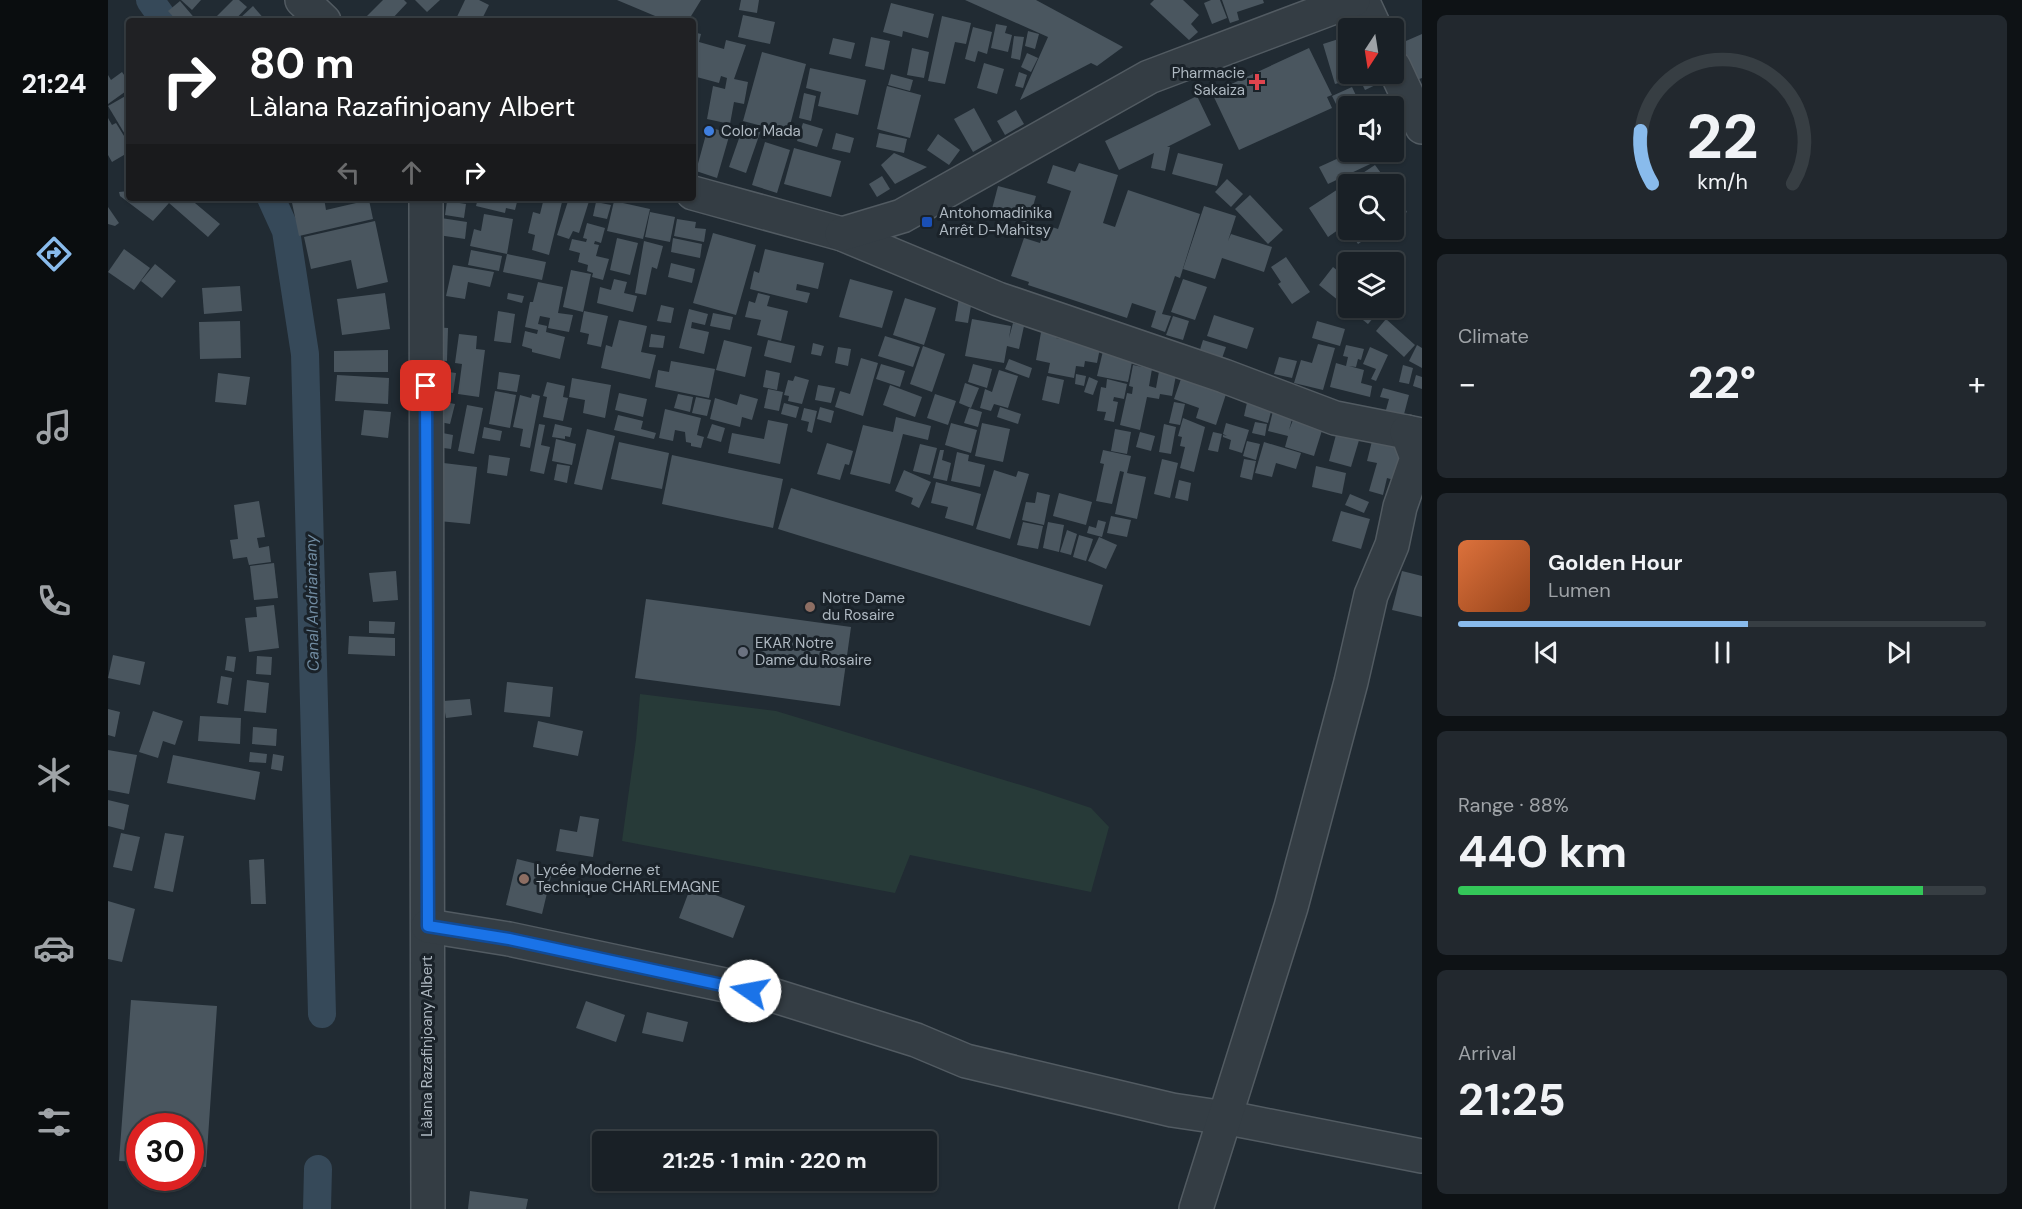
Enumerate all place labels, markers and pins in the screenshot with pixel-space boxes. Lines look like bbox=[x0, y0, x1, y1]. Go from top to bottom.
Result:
place label: Pharmacie Sakaiza bbox=[1172, 63, 1245, 100]
marker: Pharmacie Sakaiza bbox=[1250, 75, 1264, 89]
place label: Color Mada bbox=[721, 121, 801, 141]
marker: Color Mada bbox=[702, 124, 716, 138]
place label: Antohomadinika Arrêt D-Mahitsy bbox=[939, 203, 1052, 240]
marker: Antohomadinika Arrêt D-Mahitsy bbox=[920, 215, 934, 229]
pin bbox=[400, 360, 451, 411]
place label: Notre Dame du Rosaire bbox=[822, 588, 905, 625]
marker: Notre Dame du Rosaire bbox=[803, 600, 817, 614]
place label: EKAR Notre Dame du Rosaire bbox=[755, 633, 872, 670]
marker: EKAR Notre Dame du Rosaire bbox=[736, 645, 750, 659]
place label: Lycée Moderne et Technique CHARLEMAGNE bbox=[536, 860, 720, 897]
marker: Lycée Moderne et Technique CHARLEMAGNE bbox=[517, 872, 531, 886]

